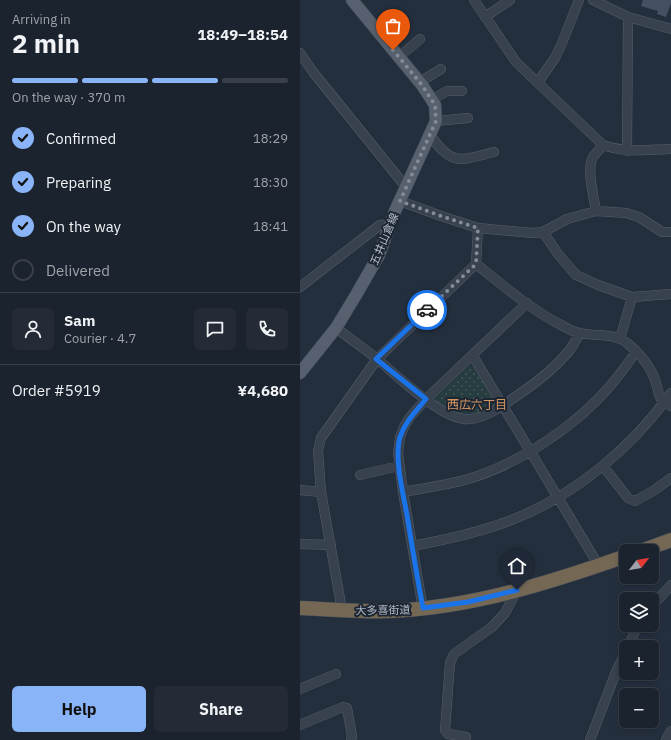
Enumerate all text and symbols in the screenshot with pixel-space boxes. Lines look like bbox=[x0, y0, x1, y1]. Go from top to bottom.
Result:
pin bbox=[376, 9, 410, 50]
text: Arriving in bbox=[12, 11, 71, 28]
icon: bag bbox=[382, 15, 404, 37]
text: 18:49–18:54 bbox=[197, 25, 288, 44]
text: 2 min bbox=[12, 26, 80, 60]
text: On the way · 370 m bbox=[12, 89, 125, 106]
icon: check bbox=[12, 127, 34, 149]
text: Confirmed bbox=[46, 129, 116, 148]
text: 18:29 bbox=[253, 130, 288, 147]
icon: check bbox=[12, 171, 34, 193]
text: Preparing bbox=[46, 173, 111, 192]
text: 18:30 bbox=[253, 174, 288, 191]
street label: 五井山倉線 bbox=[367, 211, 401, 267]
icon: check bbox=[12, 215, 34, 237]
text: On the way bbox=[46, 217, 121, 236]
text: 18:41 bbox=[253, 218, 288, 235]
text: Delivered bbox=[46, 261, 110, 280]
courier bbox=[407, 290, 447, 330]
icon: car bbox=[416, 299, 438, 321]
button: person bbox=[12, 308, 54, 350]
button: chat bbox=[194, 308, 236, 350]
button: phone bbox=[246, 308, 288, 350]
text: Sam bbox=[64, 311, 95, 330]
text: Courier · 4.7 bbox=[64, 330, 136, 347]
text: Order #5919 bbox=[12, 381, 101, 400]
text: ¥4,680 bbox=[238, 381, 288, 400]
district label: 西広六丁目 bbox=[447, 397, 507, 412]
north arrow bbox=[619, 544, 659, 584]
map controls bbox=[619, 544, 659, 728]
pin bbox=[500, 549, 534, 590]
icon: home bbox=[506, 555, 528, 577]
button: layers bbox=[619, 592, 659, 632]
street label: 大多喜街道 bbox=[355, 603, 411, 617]
button: + bbox=[619, 640, 659, 680]
button: Help bbox=[12, 686, 146, 732]
button: Share bbox=[154, 686, 288, 732]
button: − bbox=[619, 688, 659, 728]

